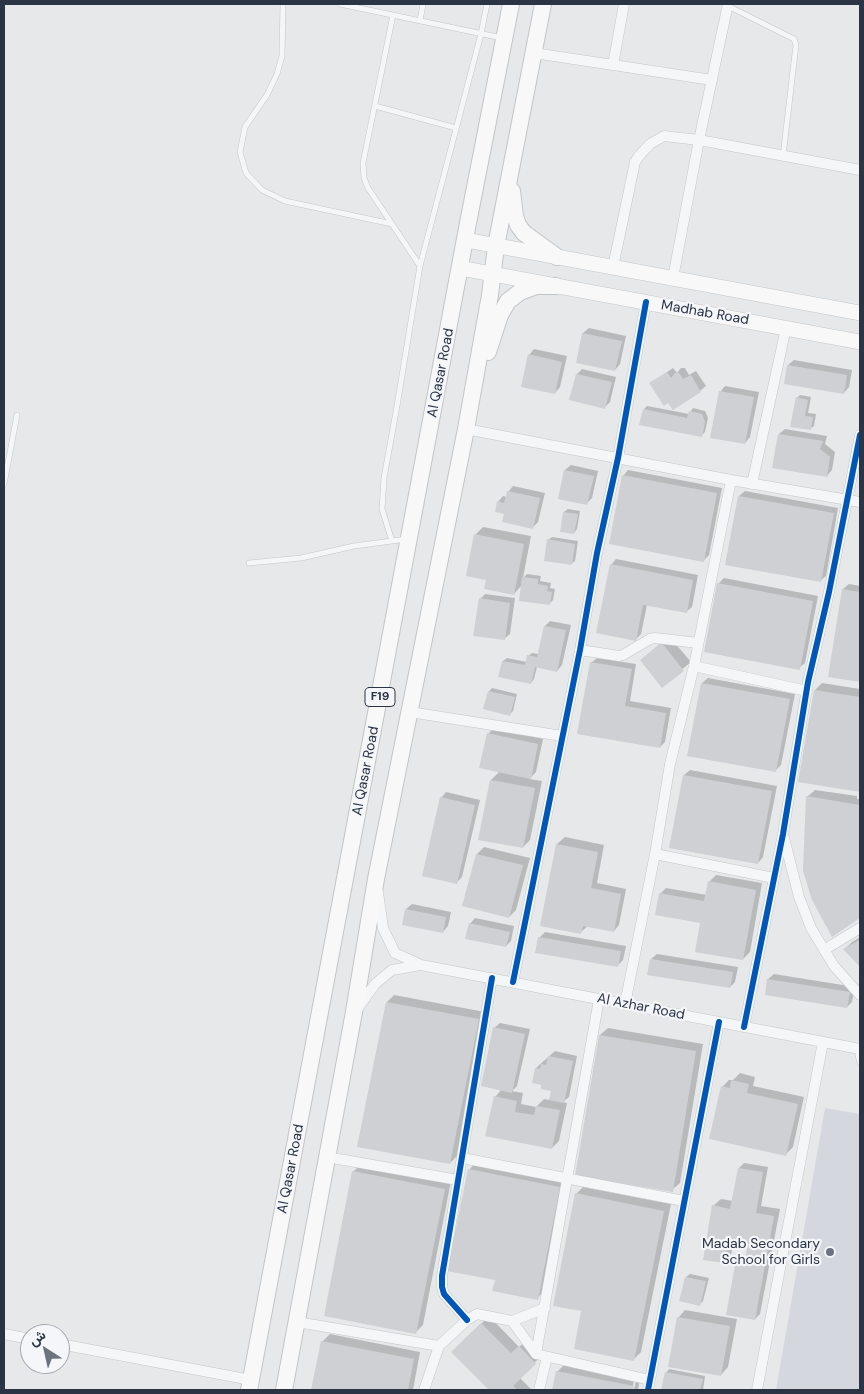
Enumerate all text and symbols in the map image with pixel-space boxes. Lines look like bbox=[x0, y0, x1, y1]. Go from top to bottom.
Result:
street label: Madhab Road bbox=[660, 297, 750, 329]
street label: Al Qasar Road bbox=[424, 327, 458, 419]
road number: F19 bbox=[365, 688, 395, 706]
street label: Al Qasar Road bbox=[349, 725, 383, 817]
street label: Al Azhar Road bbox=[596, 990, 686, 1024]
street label: Al Qasar Road bbox=[274, 1123, 308, 1215]
place label: Madab Secondary School for Girls bbox=[702, 1236, 820, 1268]
marker: Madab Secondary School for Girls bbox=[824, 1246, 836, 1258]
north arrow bbox=[20, 1324, 70, 1374]
text: ش bbox=[25, 1325, 49, 1350]

